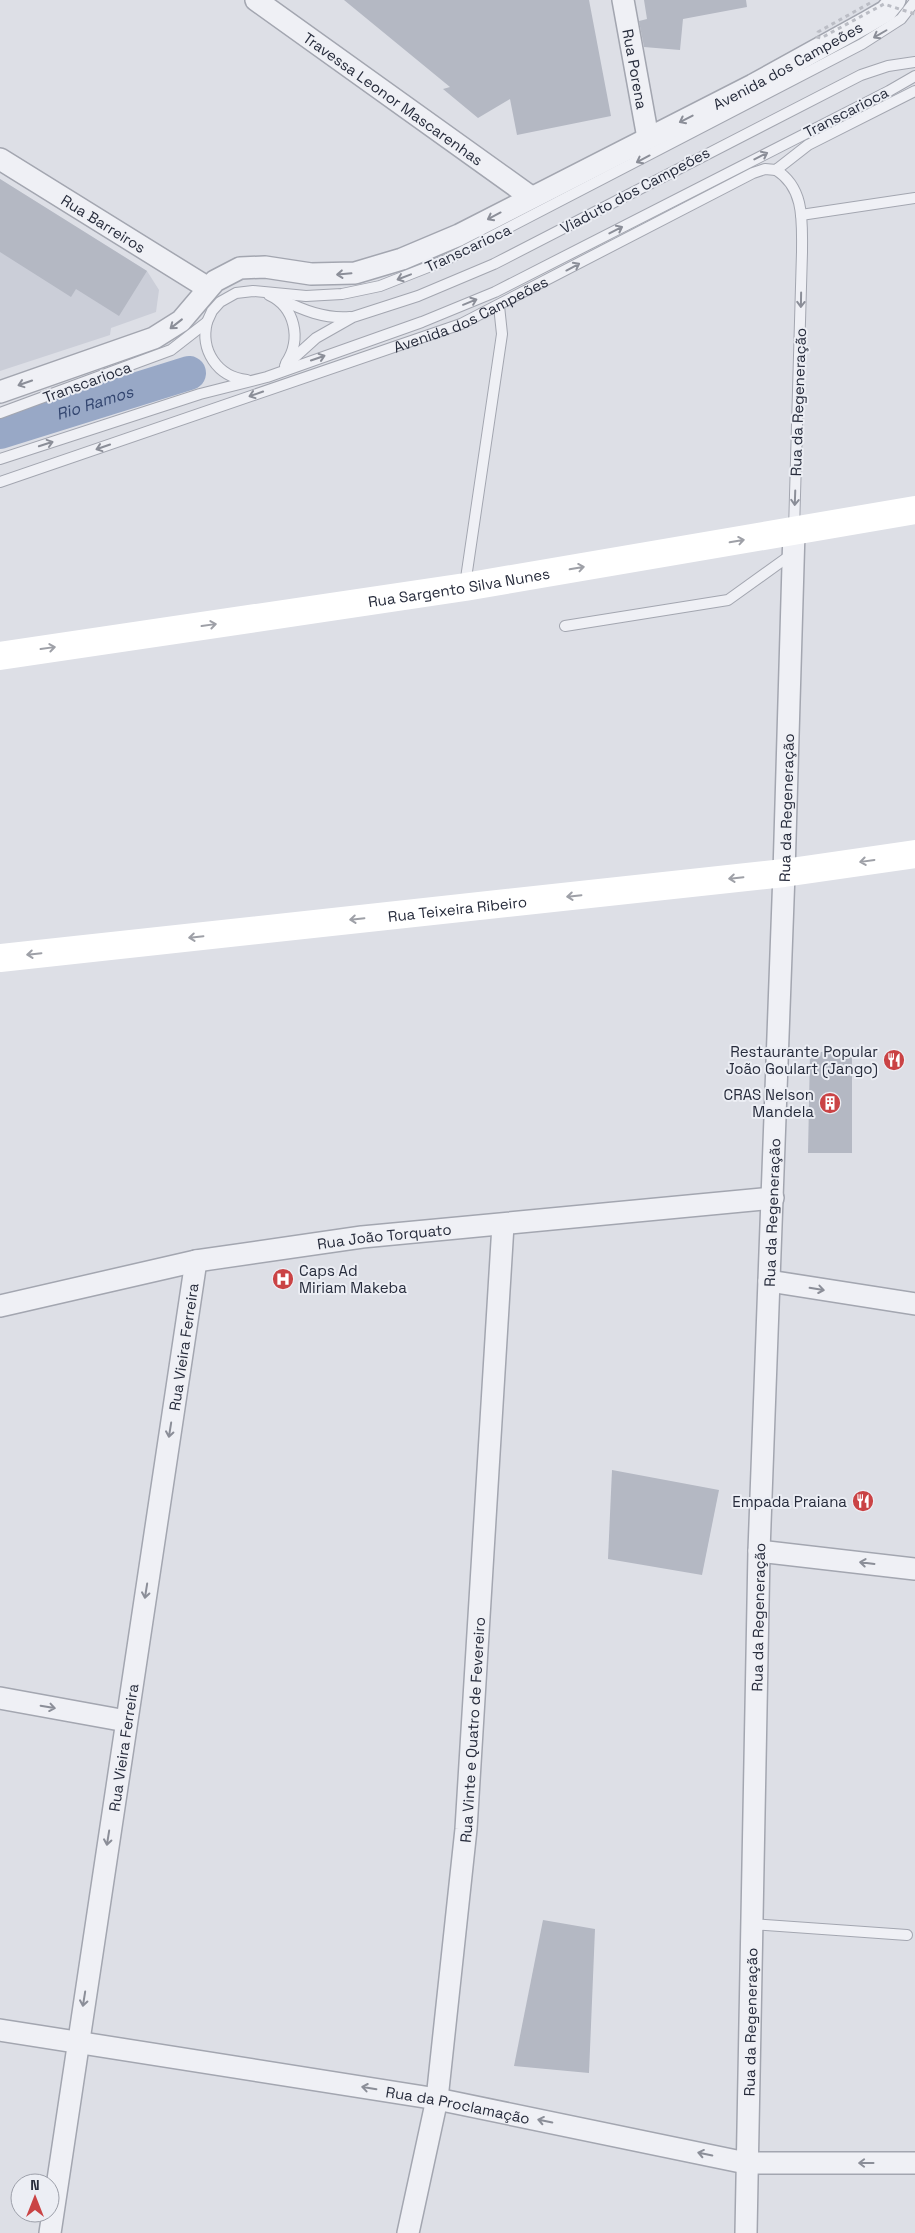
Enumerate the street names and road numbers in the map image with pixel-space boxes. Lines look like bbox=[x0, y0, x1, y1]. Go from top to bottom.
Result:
street label: Avenida dos Campeões bbox=[709, 17, 866, 113]
street label: Rua Porena bbox=[619, 27, 652, 111]
street label: Travessa Leonor Mascarenhas bbox=[300, 28, 487, 169]
street label: Transcarioca bbox=[800, 82, 892, 141]
street label: Viaduto dos Campeões bbox=[557, 143, 713, 237]
street label: Rua Barreiros bbox=[58, 190, 150, 257]
street label: Transcarioca bbox=[422, 220, 514, 276]
street label: Avenida dos Campeões bbox=[391, 271, 551, 356]
street label: Rua da Regeneração bbox=[786, 327, 810, 477]
street label: Transcarioca bbox=[40, 357, 134, 407]
street label: Rua Sargento Silva Nunes bbox=[367, 563, 551, 611]
street label: Rua da Regeneração bbox=[774, 733, 798, 882]
street label: Rua Teixeira Ribeiro bbox=[387, 891, 528, 925]
street label: Rua da Regeneração bbox=[759, 1138, 784, 1287]
street label: Rua João Torquato bbox=[316, 1219, 452, 1253]
street label: Rua Vieira Ferreira bbox=[164, 1281, 202, 1412]
street label: Rua da Regeneração bbox=[747, 1542, 769, 1692]
street label: Rua Vinte e Quatro de Fevereiro bbox=[455, 1616, 488, 1844]
street label: Rua Vieira Ferreira bbox=[104, 1682, 142, 1813]
street label: Rua da Regeneração bbox=[739, 1947, 761, 2097]
street label: Rua da Proclamação bbox=[385, 2082, 532, 2128]

